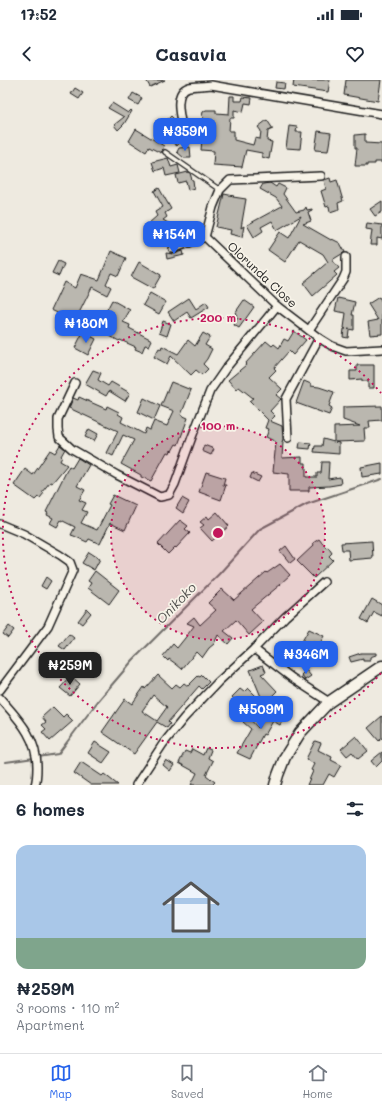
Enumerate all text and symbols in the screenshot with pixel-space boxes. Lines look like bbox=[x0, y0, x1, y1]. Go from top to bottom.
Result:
text: 17:52 bbox=[20, 4, 57, 24]
text: Casavia bbox=[155, 42, 227, 66]
icon: back bbox=[16, 43, 38, 65]
icon: heart bbox=[344, 43, 366, 65]
pin: ₦359M bbox=[157, 118, 213, 152]
text: ₦359M bbox=[162, 122, 208, 139]
pin: ₦154M bbox=[146, 221, 202, 255]
text: ₦154M bbox=[152, 225, 196, 242]
street label: Olorunda Close bbox=[224, 238, 301, 311]
text: 200 m bbox=[200, 309, 236, 325]
pin: ₦180M bbox=[58, 310, 114, 344]
text: ₦180M bbox=[64, 314, 108, 331]
text: 100 m bbox=[201, 417, 235, 433]
centre of rings bbox=[211, 526, 225, 540]
water label: Onikoko bbox=[152, 578, 200, 627]
pin: ₦346M bbox=[278, 641, 334, 675]
text: ₦346M bbox=[283, 645, 329, 662]
pin: ₦259M bbox=[42, 652, 98, 686]
text: ₦259M bbox=[48, 656, 92, 673]
pin: ₦509M bbox=[233, 696, 289, 730]
text: ₦509M bbox=[238, 700, 284, 717]
text: 6 homes bbox=[16, 798, 85, 820]
icon: filters bbox=[344, 798, 366, 820]
icon: home bbox=[155, 871, 227, 943]
text: ₦259M bbox=[16, 977, 75, 999]
text: 3 rooms · 110 m² bbox=[16, 999, 119, 1016]
text: Apartment bbox=[16, 1016, 85, 1033]
tab: Map bbox=[49, 1062, 72, 1101]
tab: Saved bbox=[171, 1062, 204, 1101]
tab: Home bbox=[303, 1062, 332, 1101]

